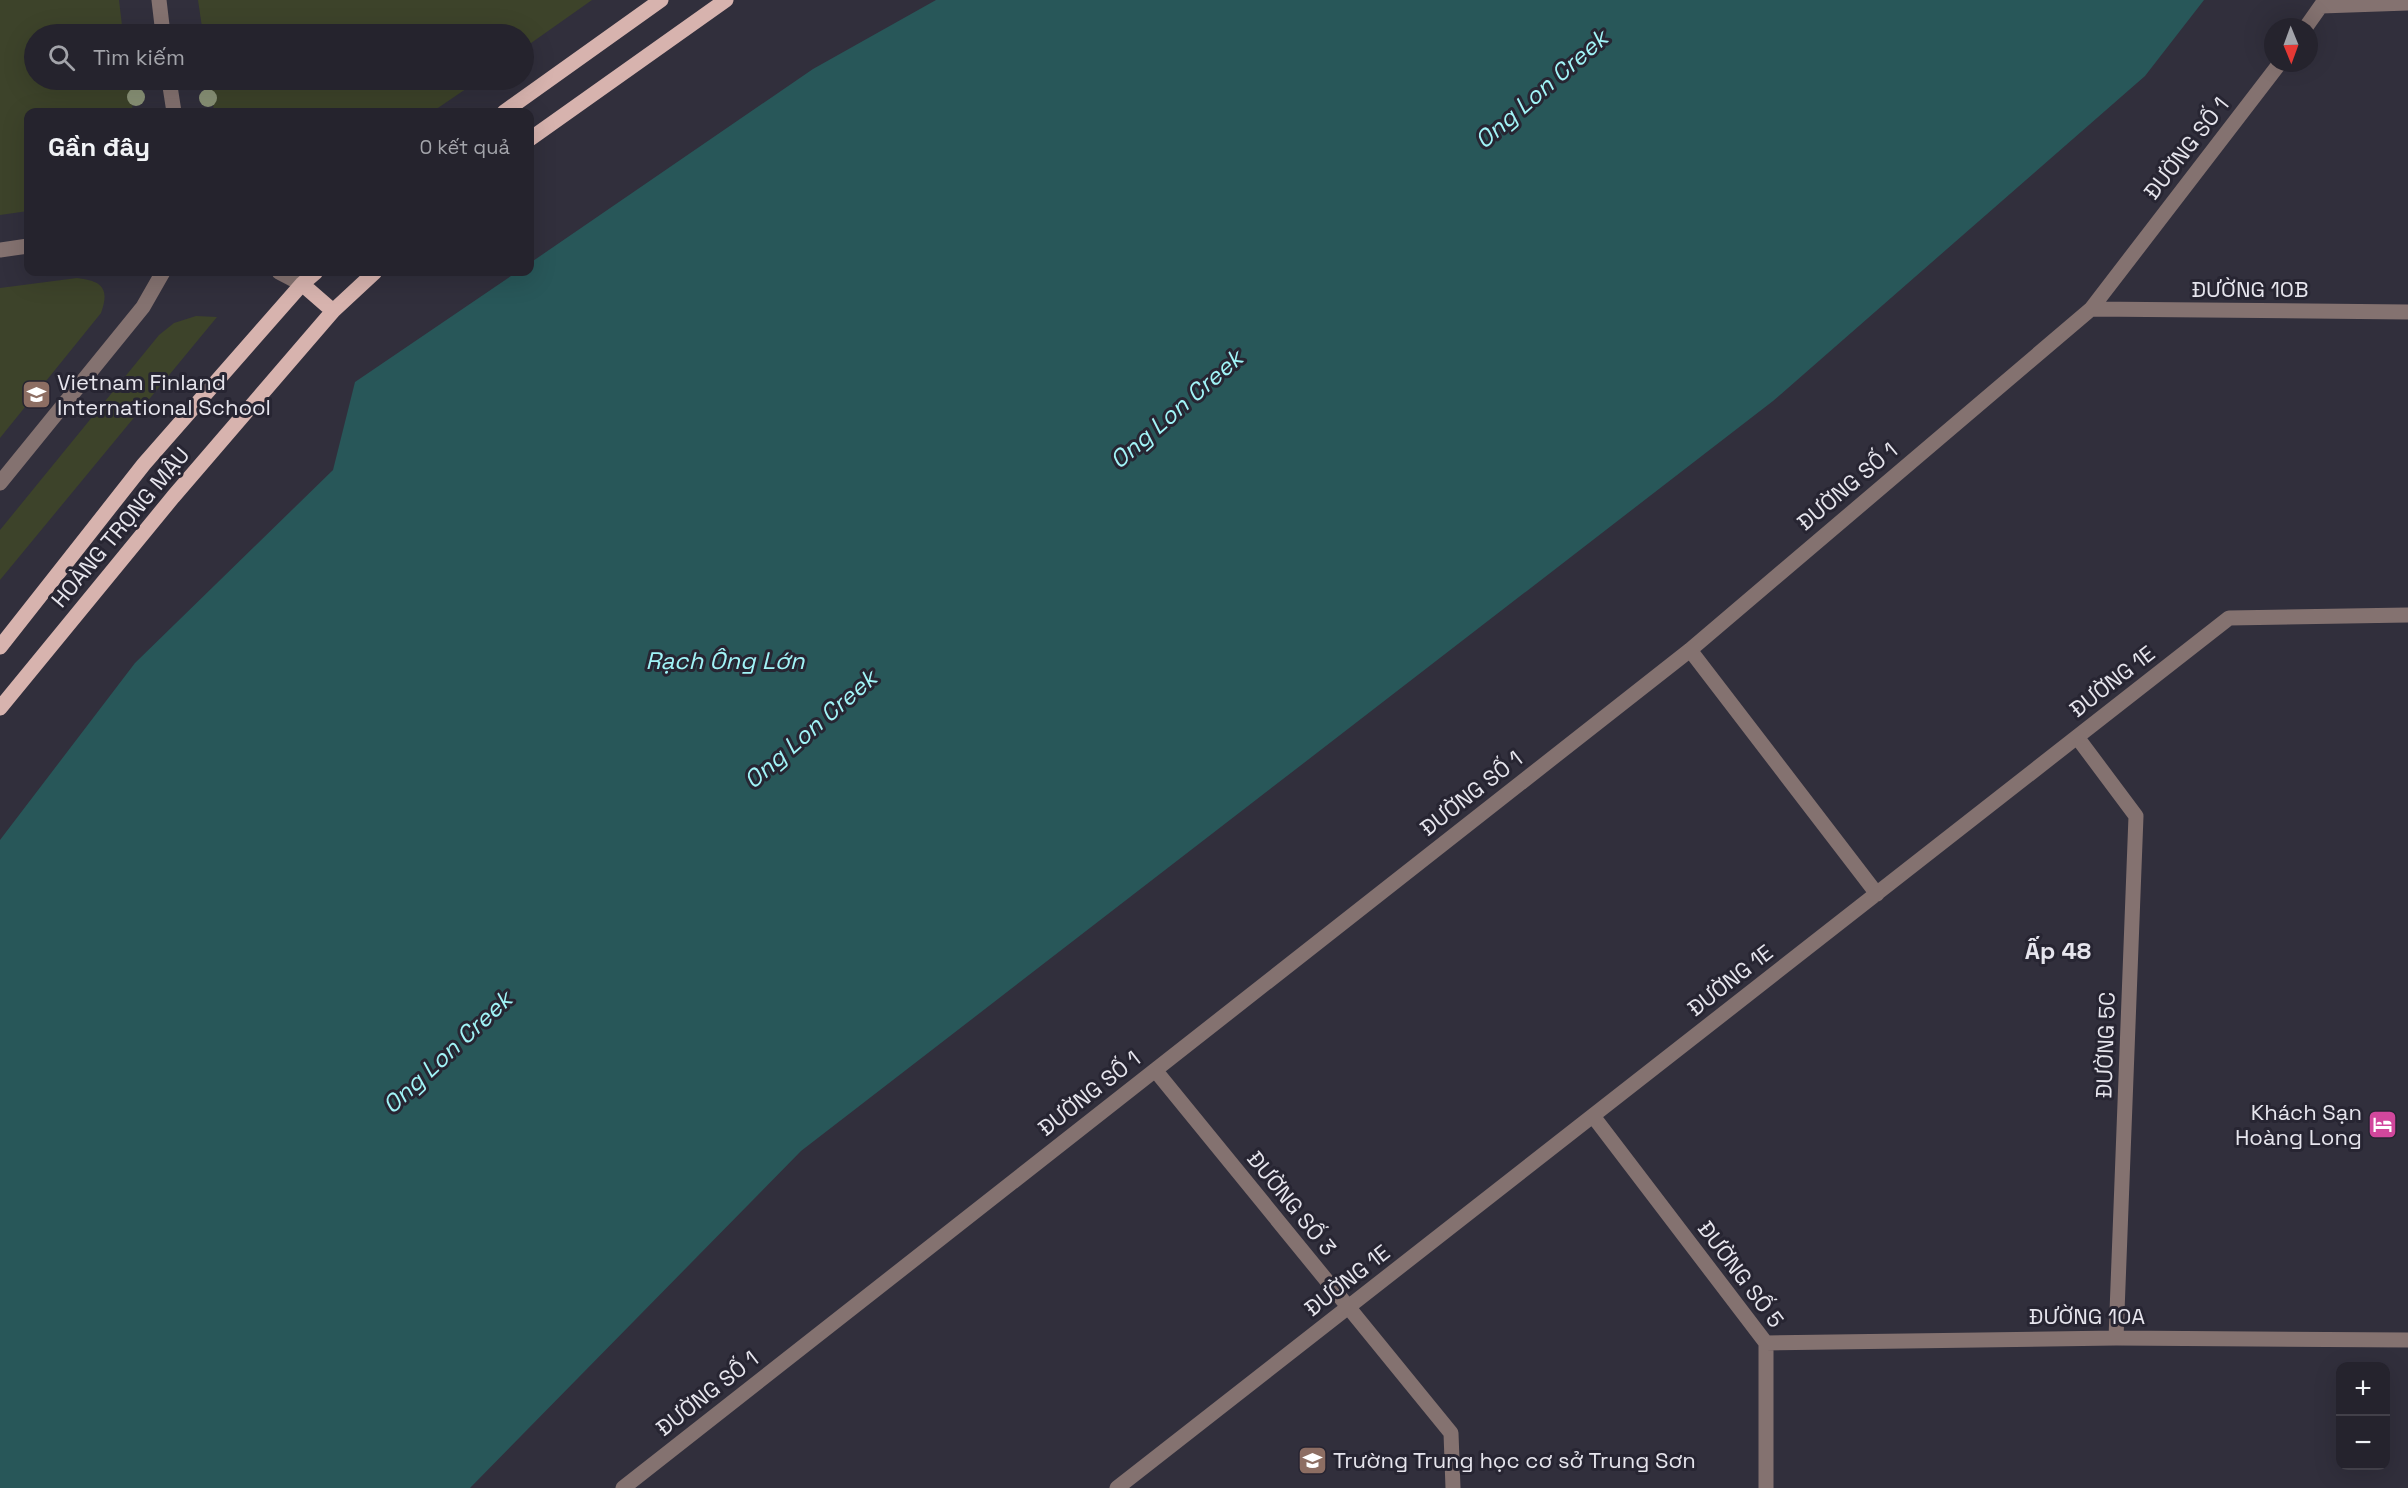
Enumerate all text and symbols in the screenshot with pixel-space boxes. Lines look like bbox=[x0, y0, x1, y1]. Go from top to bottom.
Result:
north arrow bbox=[2264, 18, 2318, 72]
water label: Ong Lon Creek bbox=[1468, 21, 1616, 155]
search box bbox=[24, 24, 534, 90]
icon: search bbox=[45, 41, 78, 74]
text: Tìm kiếm bbox=[93, 43, 185, 71]
street label: ĐƯỜNG SỐ 1 bbox=[2137, 91, 2235, 205]
text: Gần đây bbox=[48, 130, 150, 164]
text: 0 kết quả bbox=[419, 134, 510, 160]
street label: ĐƯỜNG 10B bbox=[2191, 275, 2309, 303]
water label: Ong Lon Creek bbox=[1103, 341, 1251, 475]
place label: Vietnam Finland International School bbox=[57, 368, 271, 421]
school or university icon: Vietnam Finland International School bbox=[20, 379, 52, 411]
street label: ĐƯỜNG SỐ 1 bbox=[1791, 436, 1903, 536]
street label: HOÀNG TRỌNG MẬU bbox=[45, 441, 195, 613]
street label: ĐƯỜNG 1E bbox=[2064, 639, 2160, 723]
water label: Rạch Ông Lớn bbox=[645, 645, 806, 676]
water label: Ong Lon Creek bbox=[737, 661, 885, 795]
street label: ĐƯỜNG SỐ 1 bbox=[1414, 744, 1528, 842]
district label: Ấp 48 bbox=[2025, 935, 2091, 966]
street label: ĐƯỜNG 1E bbox=[1682, 938, 1778, 1022]
water label: Ong Lon Creek bbox=[376, 982, 521, 1120]
street label: ĐƯỜNG 5C bbox=[2089, 991, 2121, 1099]
street label: ĐƯỜNG SỐ 1 bbox=[1032, 1044, 1146, 1142]
place label: Khách Sạn Hoàng Long bbox=[2235, 1098, 2362, 1151]
hotel icon: Khách Sạn Hoàng Long bbox=[2367, 1109, 2399, 1141]
street label: ĐƯỜNG SỐ 3 bbox=[1241, 1145, 1343, 1261]
street label: ĐƯỜNG SỐ 5 bbox=[1692, 1215, 1790, 1333]
street label: ĐƯỜNG 1E bbox=[1299, 1238, 1395, 1322]
street label: ĐƯỜNG 10A bbox=[2029, 1302, 2145, 1330]
street label: ĐƯỜNG SỐ 1 bbox=[650, 1344, 764, 1442]
map controls bbox=[2336, 1362, 2390, 1470]
button: + bbox=[2336, 1362, 2390, 1416]
button: − bbox=[2336, 1416, 2390, 1470]
school or university icon: Trường Trung học cơ sở Trung Sơn bbox=[1296, 1444, 1328, 1476]
place label: Trường Trung học cơ sở Trung Sơn bbox=[1333, 1446, 1696, 1474]

